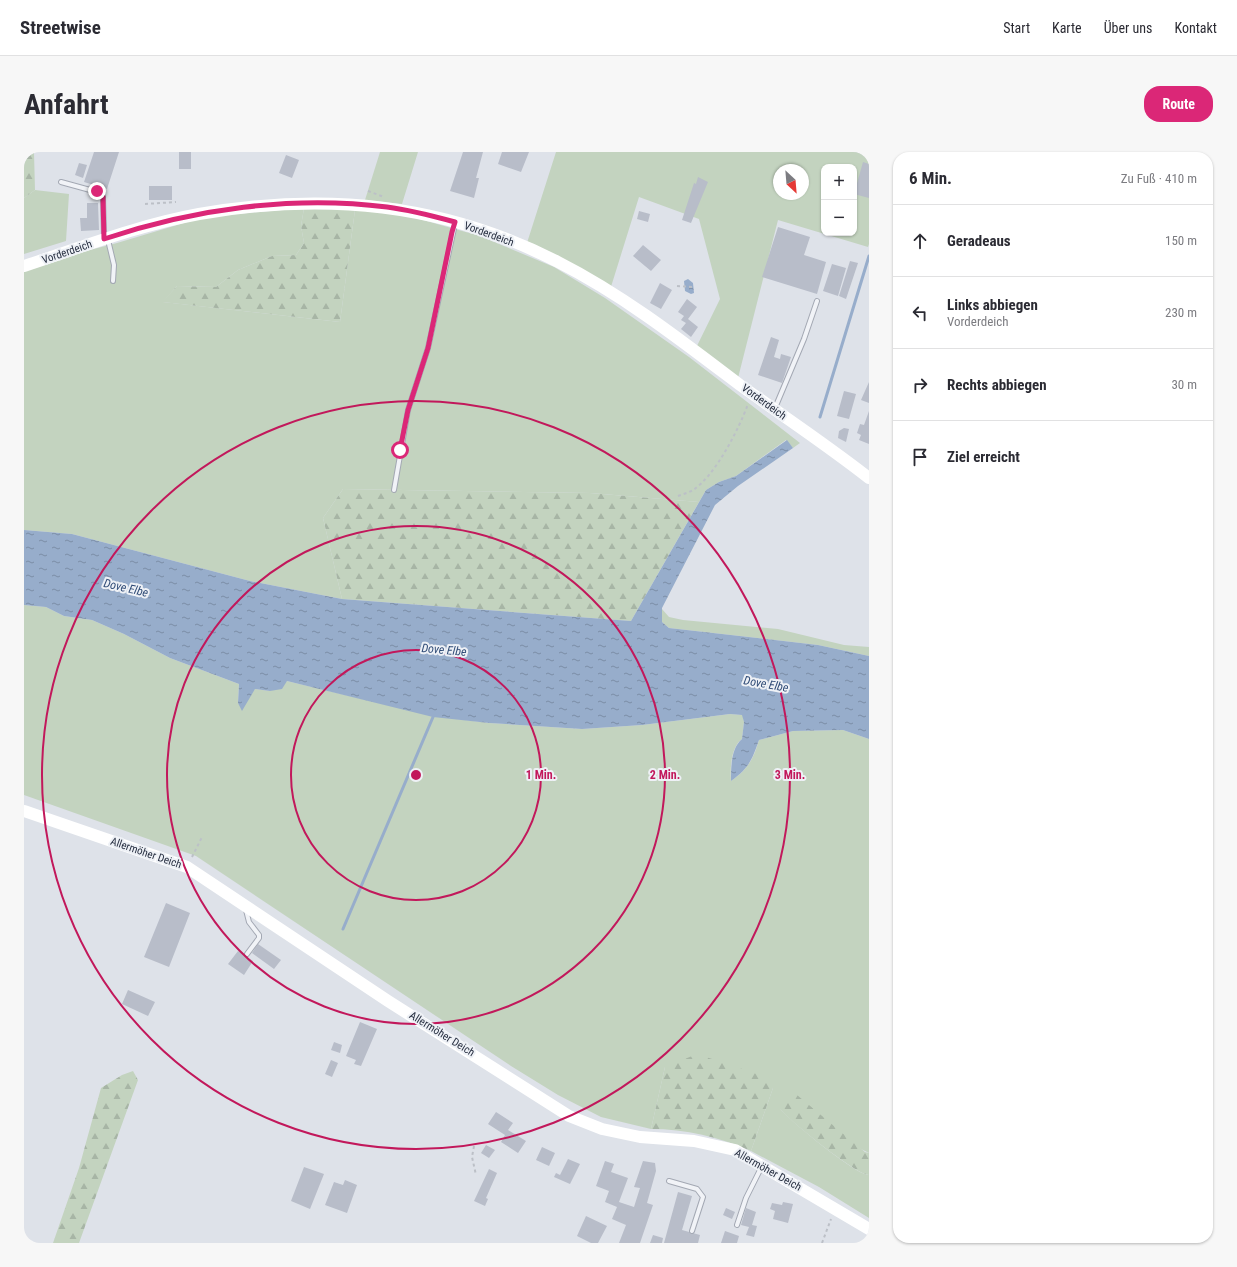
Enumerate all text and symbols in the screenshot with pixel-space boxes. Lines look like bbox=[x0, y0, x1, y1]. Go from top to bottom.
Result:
text: Streetwise bbox=[20, 16, 101, 39]
text: Start bbox=[1003, 20, 1030, 36]
text: Karte bbox=[1052, 20, 1082, 36]
text: Über uns bbox=[1104, 20, 1152, 36]
text: Kontakt bbox=[1174, 20, 1217, 36]
button: Route bbox=[1144, 86, 1213, 122]
text: Anfahrt bbox=[24, 88, 109, 121]
north arrow bbox=[773, 164, 809, 200]
map controls bbox=[821, 164, 857, 236]
button: + bbox=[821, 164, 857, 200]
text: 6 Min. bbox=[909, 168, 952, 188]
text: Zu Fuß · 410 m bbox=[1121, 171, 1197, 186]
route end bbox=[88, 182, 106, 200]
button: − bbox=[821, 200, 857, 236]
street label: Vorderdeich bbox=[462, 219, 516, 249]
icon: ahead bbox=[909, 230, 931, 252]
text: Geradeaus bbox=[947, 232, 1011, 250]
text: 150 m bbox=[1165, 233, 1197, 248]
street label: Vorderdeich bbox=[40, 237, 94, 267]
text: Links abbiegen bbox=[947, 296, 1038, 314]
icon: left bbox=[909, 302, 931, 324]
text: 230 m bbox=[1165, 305, 1197, 320]
text: Vorderdeich bbox=[947, 314, 1009, 329]
icon: right bbox=[909, 374, 931, 396]
text: Rechts abbiegen bbox=[947, 376, 1047, 394]
text: 30 m bbox=[1171, 377, 1197, 392]
street label: Vorderdeich bbox=[739, 381, 789, 423]
route start bbox=[391, 441, 409, 459]
icon: arrive bbox=[909, 446, 931, 468]
text: Ziel erreicht bbox=[947, 448, 1020, 466]
water label: Dove Elbe bbox=[102, 576, 150, 600]
water label: Dove Elbe bbox=[421, 641, 468, 659]
water label: Dove Elbe bbox=[743, 673, 790, 695]
centre of rings bbox=[409, 768, 423, 782]
text: 1 Min. bbox=[526, 768, 556, 782]
text: 2 Min. bbox=[650, 768, 680, 782]
text: 3 Min. bbox=[775, 768, 805, 782]
street label: Allermöher Deich bbox=[109, 835, 183, 871]
street label: Allermöher Deich bbox=[407, 1009, 477, 1059]
street label: Allermöher Deich bbox=[732, 1146, 804, 1194]

